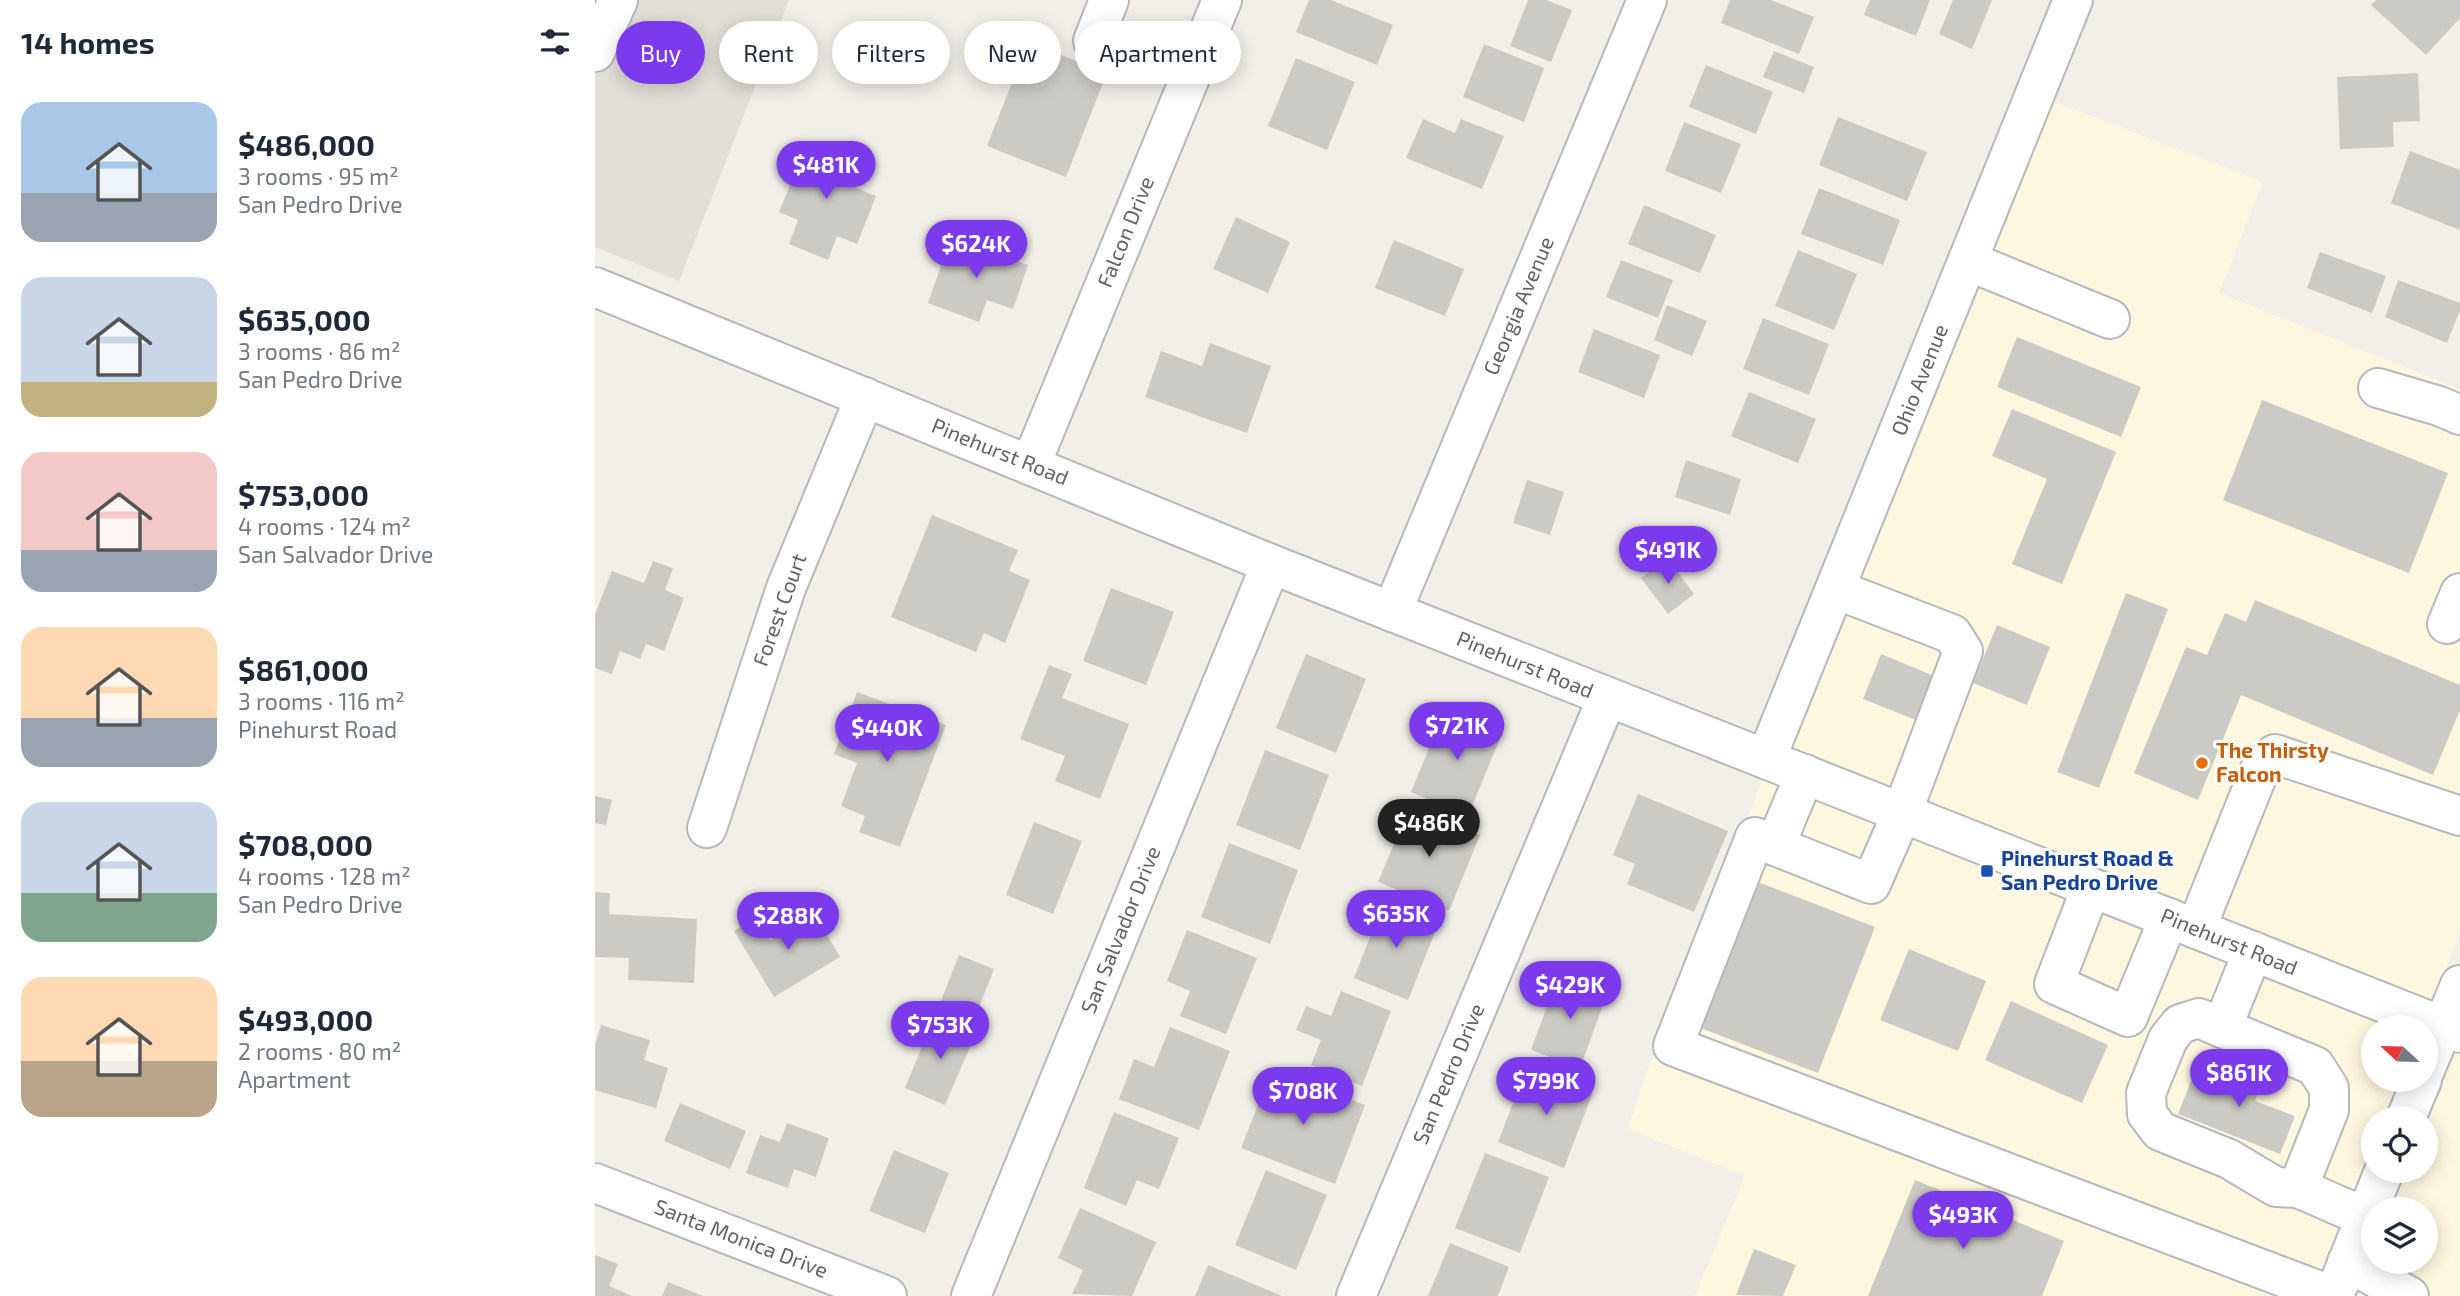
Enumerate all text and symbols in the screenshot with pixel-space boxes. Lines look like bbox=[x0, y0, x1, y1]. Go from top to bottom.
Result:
chip: Buy bbox=[616, 21, 705, 84]
chip: Rent bbox=[719, 21, 818, 84]
chip: Filters bbox=[832, 21, 950, 84]
chip: New bbox=[964, 21, 1061, 84]
chip: Apartment bbox=[1075, 21, 1241, 84]
icon: filters bbox=[536, 23, 574, 61]
text: 14 homes bbox=[21, 24, 155, 60]
text: $486,000 bbox=[238, 126, 375, 162]
icon: home bbox=[77, 130, 161, 214]
pin: $481K bbox=[777, 142, 875, 201]
text: $481K bbox=[793, 150, 859, 178]
text: 3 rooms · 95 m² bbox=[238, 162, 399, 190]
street label: Falcon Drive bbox=[1091, 172, 1158, 291]
text: San Pedro Drive bbox=[238, 190, 403, 218]
pin: $624K bbox=[927, 220, 1025, 280]
text: $624K bbox=[941, 229, 1011, 257]
street label: Georgia Avenue bbox=[1477, 233, 1558, 378]
text: $635,000 bbox=[238, 301, 371, 337]
icon: home bbox=[77, 305, 161, 389]
street label: Ohio Avenue bbox=[1885, 320, 1952, 439]
text: 3 rooms · 86 m² bbox=[238, 337, 400, 365]
text: San Pedro Drive bbox=[238, 365, 403, 393]
street label: Pinehurst Road bbox=[928, 412, 1073, 489]
text: $753,000 bbox=[238, 476, 369, 512]
icon: home bbox=[77, 480, 161, 564]
text: 4 rooms · 124 m² bbox=[238, 512, 411, 540]
pin: $491K bbox=[1619, 526, 1717, 586]
text: $491K bbox=[1635, 535, 1701, 563]
text: San Salvador Drive bbox=[238, 540, 433, 568]
street label: Forest Court bbox=[747, 550, 811, 669]
street label: Pinehurst Road bbox=[1453, 625, 1598, 702]
text: $861,000 bbox=[238, 651, 369, 687]
icon: home bbox=[77, 655, 161, 739]
text: 3 rooms · 116 m² bbox=[238, 687, 405, 715]
pin: $721K bbox=[1408, 702, 1506, 762]
pin: $440K bbox=[838, 704, 936, 764]
text: $721K bbox=[1425, 711, 1489, 739]
text: $440K bbox=[851, 713, 923, 741]
text: Pinehurst Road bbox=[238, 715, 397, 743]
place label: The Thirsty Falcon bbox=[2216, 737, 2329, 786]
marker: The Thirsty Falcon bbox=[2194, 755, 2210, 771]
pin: $486K bbox=[1380, 800, 1478, 859]
text: $486K bbox=[1394, 808, 1464, 836]
text: $708,000 bbox=[238, 826, 373, 862]
icon: home bbox=[77, 830, 161, 914]
street label: San Salvador Drive bbox=[1075, 842, 1165, 1017]
place label: Pinehurst Road & San Pedro Drive bbox=[2001, 845, 2174, 894]
text: 4 rooms · 128 m² bbox=[238, 862, 411, 890]
marker: Pinehurst Road & San Pedro Drive bbox=[1979, 863, 1995, 879]
text: San Pedro Drive bbox=[238, 890, 403, 918]
pin: $635K bbox=[1347, 890, 1445, 950]
pin: $288K bbox=[739, 892, 837, 952]
text: $635K bbox=[1362, 899, 1430, 927]
text: $288K bbox=[753, 901, 823, 929]
street label: Pinehurst Road bbox=[2157, 902, 2302, 979]
pin: $429K bbox=[1521, 962, 1619, 1021]
text: $429K bbox=[1535, 970, 1605, 998]
street label: San Pedro Drive bbox=[1407, 999, 1489, 1148]
text: $493,000 bbox=[238, 1001, 373, 1037]
pin: $753K bbox=[891, 1002, 989, 1061]
icon: home bbox=[77, 1005, 161, 1089]
text: $753K bbox=[907, 1010, 973, 1038]
north arrow bbox=[2361, 1015, 2438, 1092]
map controls bbox=[2361, 1015, 2438, 1274]
text: 2 rooms · 80 m² bbox=[238, 1037, 401, 1065]
pin: $861K bbox=[2190, 1050, 2288, 1109]
pin: $799K bbox=[1497, 1058, 1595, 1117]
text: $861K bbox=[2206, 1058, 2272, 1086]
text: Apartment bbox=[238, 1065, 351, 1093]
text: $799K bbox=[1512, 1066, 1580, 1094]
pin: $708K bbox=[1254, 1068, 1352, 1127]
text: $708K bbox=[1269, 1076, 1337, 1104]
button: locate bbox=[2361, 1106, 2438, 1183]
pin: $493K bbox=[1914, 1192, 2012, 1251]
street label: Santa Monica Drive bbox=[651, 1193, 832, 1282]
button: layers bbox=[2361, 1197, 2438, 1274]
text: $493K bbox=[1928, 1200, 1998, 1228]

